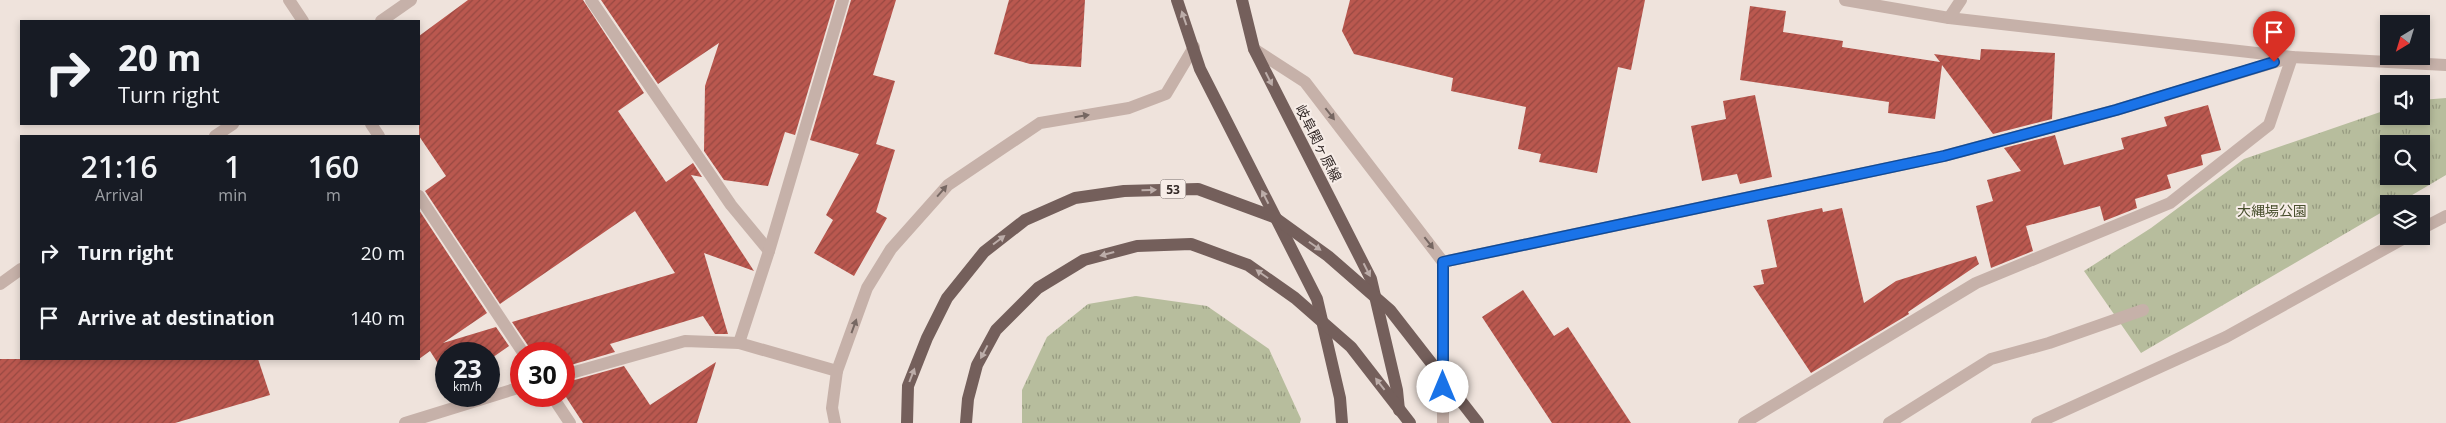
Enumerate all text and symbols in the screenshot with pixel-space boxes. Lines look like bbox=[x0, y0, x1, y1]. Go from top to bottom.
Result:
one-way arrow bbox=[1179, 10, 1187, 25]
pin bbox=[2253, 11, 2295, 62]
north arrow bbox=[2380, 15, 2430, 65]
map controls bbox=[2380, 15, 2430, 245]
icon: arrive bbox=[2260, 18, 2288, 46]
text: 20 m bbox=[118, 34, 201, 81]
icon: right bbox=[35, 40, 100, 105]
one-way arrow bbox=[1265, 71, 1273, 86]
button: sound bbox=[2380, 75, 2430, 125]
text: Turn right bbox=[118, 79, 220, 109]
street label: 岐阜関ヶ原線 bbox=[1291, 101, 1347, 185]
one-way arrow bbox=[1324, 107, 1335, 120]
one-way arrow bbox=[1075, 112, 1091, 120]
button: search bbox=[2380, 135, 2430, 185]
text: 21:16 bbox=[81, 146, 158, 187]
text: 1 bbox=[224, 146, 241, 187]
text: 160 bbox=[308, 146, 359, 187]
road number: 53 bbox=[1160, 180, 1186, 198]
text: Arrival bbox=[95, 184, 143, 206]
text: min bbox=[218, 184, 247, 206]
text: m bbox=[326, 184, 341, 206]
one-way arrow bbox=[936, 186, 948, 198]
one-way arrow bbox=[1141, 186, 1157, 194]
one-way arrow bbox=[1261, 190, 1269, 204]
button: layers bbox=[2380, 195, 2430, 245]
park label: 大縄場公園 bbox=[2237, 201, 2307, 220]
one-way arrow bbox=[992, 235, 1005, 246]
one-way arrow bbox=[1423, 236, 1434, 249]
icon: right bbox=[35, 239, 63, 267]
text: Turn right bbox=[78, 240, 173, 266]
text: 20 m bbox=[361, 240, 405, 266]
one-way arrow bbox=[1308, 241, 1322, 251]
one-way arrow bbox=[1099, 250, 1115, 258]
one-way arrow bbox=[1363, 263, 1371, 277]
one-way arrow bbox=[1255, 270, 1268, 280]
icon: arrive bbox=[35, 304, 63, 332]
text: Arrive at destination bbox=[78, 305, 275, 331]
text: 140 m bbox=[350, 305, 405, 331]
one-way arrow bbox=[851, 318, 858, 333]
speed limit sign: 30 bbox=[510, 342, 575, 407]
one-way arrow bbox=[979, 345, 988, 359]
text: 23 bbox=[453, 351, 482, 385]
position arrow bbox=[1416, 360, 1468, 412]
one-way arrow bbox=[908, 367, 916, 382]
text: km/h bbox=[453, 378, 482, 395]
one-way arrow bbox=[1374, 378, 1385, 391]

